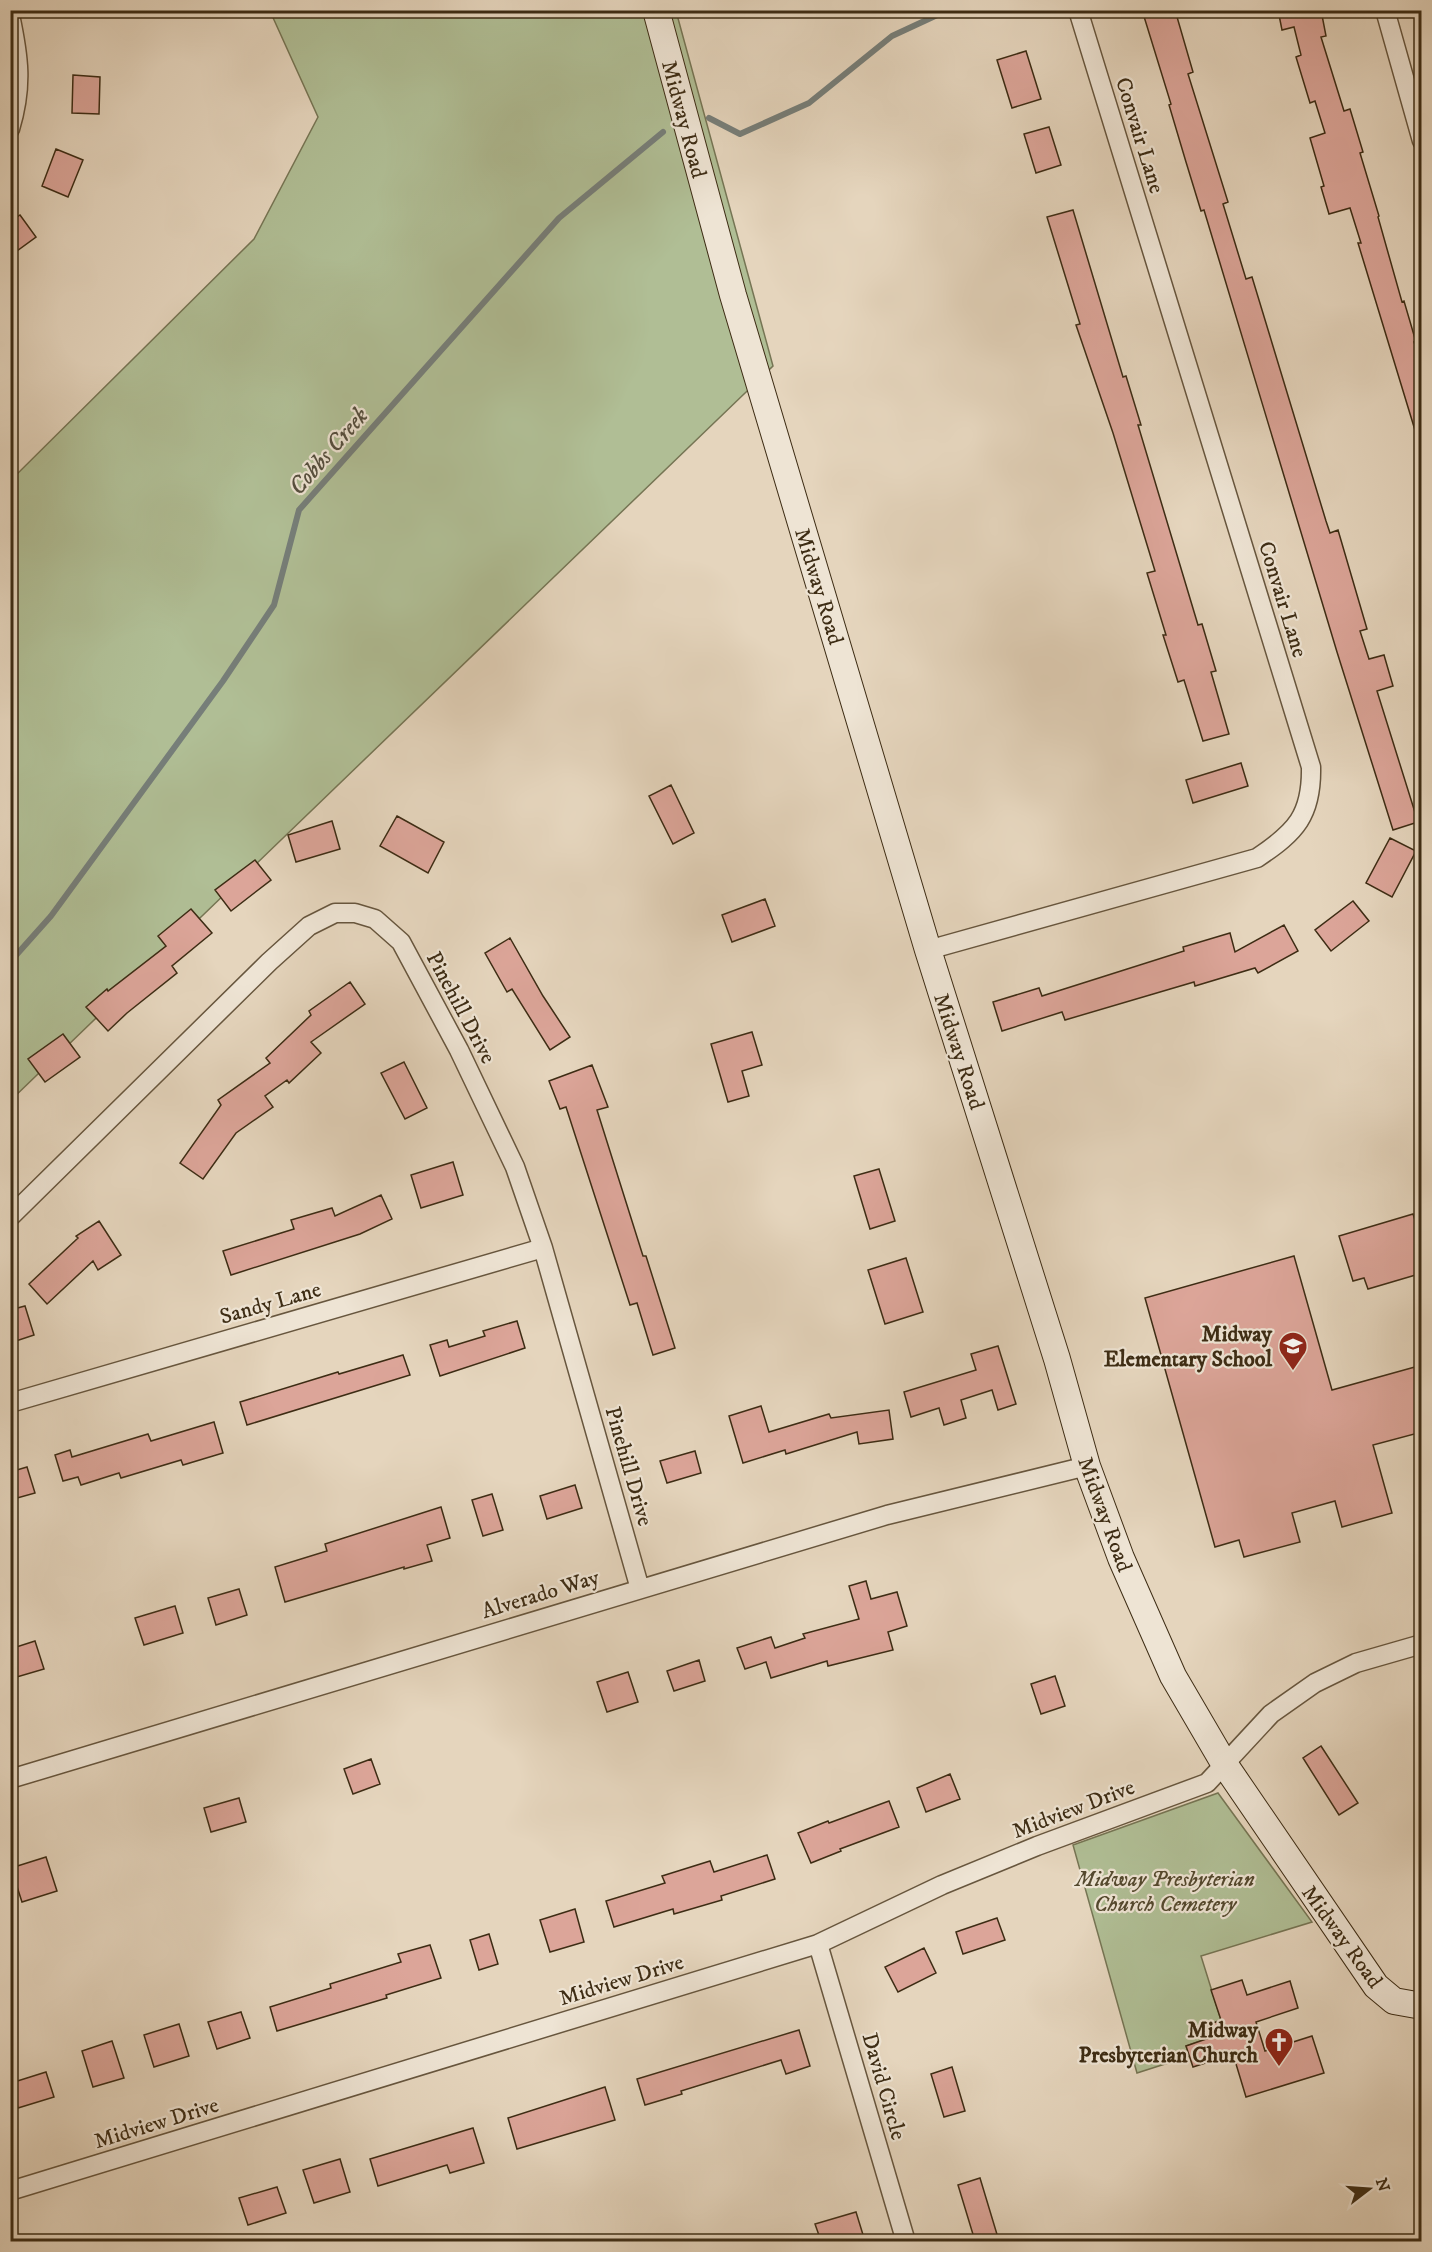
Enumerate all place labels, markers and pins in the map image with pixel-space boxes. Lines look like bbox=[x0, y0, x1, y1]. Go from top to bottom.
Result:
place label: Midway Elementary School bbox=[1104, 1321, 1273, 1373]
school or university icon: Midway Elementary School bbox=[1277, 1330, 1309, 1372]
place label: Midway Presbyterian Church bbox=[1078, 2017, 1259, 2069]
church icon: Midway Presbyterian Church bbox=[1263, 2026, 1295, 2068]

